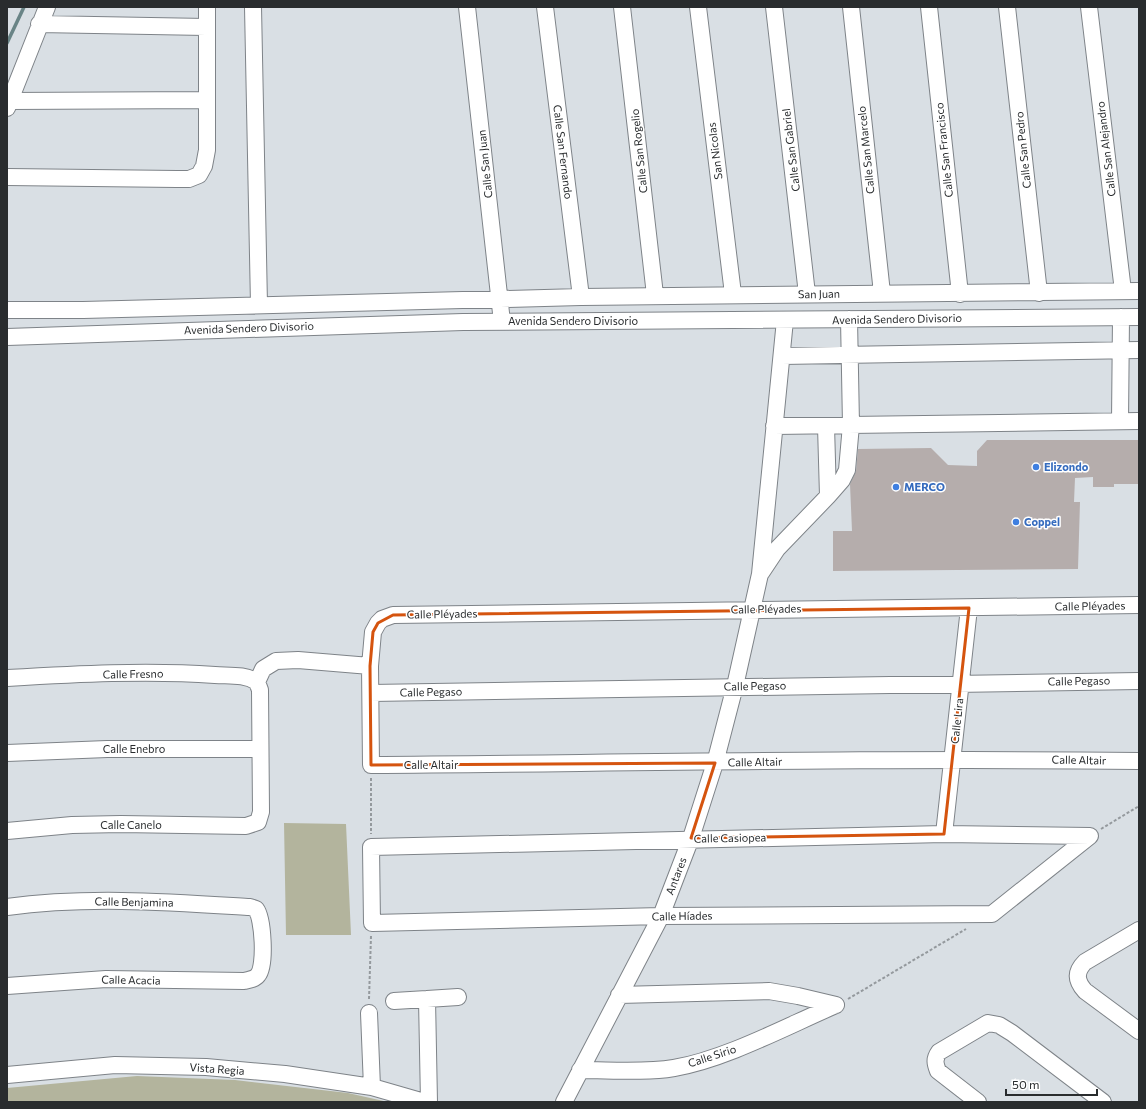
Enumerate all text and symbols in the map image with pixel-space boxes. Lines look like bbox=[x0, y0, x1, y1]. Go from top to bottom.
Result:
street label: Calle San Alejandro bbox=[1093, 100, 1118, 197]
street label: Calle San Francisco bbox=[932, 102, 955, 198]
street label: Calle San Fernando bbox=[551, 104, 576, 200]
street label: Calle San Marcelo bbox=[854, 105, 877, 195]
street label: Calle San Rogelio bbox=[628, 108, 649, 194]
street label: Calle San Gabriel bbox=[779, 108, 802, 192]
street label: Calle San Pedro bbox=[1012, 111, 1033, 189]
street label: San Nicolas bbox=[705, 122, 724, 180]
street label: Calle San Juan bbox=[474, 129, 496, 199]
street label: San Juan bbox=[798, 287, 840, 301]
street label: Avenida Sendero Divisorio bbox=[832, 311, 963, 326]
street label: Avenida Sendero Divisorio bbox=[508, 314, 638, 327]
street label: Avenida Sendero Divisorio bbox=[184, 319, 315, 336]
place label: Elizondo bbox=[1044, 460, 1089, 473]
marker: Elizondo bbox=[1031, 462, 1041, 472]
place label: MERCO bbox=[904, 480, 945, 493]
marker: MERCO bbox=[891, 482, 901, 492]
place label: Coppel bbox=[1024, 515, 1060, 528]
marker: Coppel bbox=[1011, 517, 1021, 527]
street label: Calle Pléyades bbox=[1055, 598, 1125, 613]
street label: Calle Pléyades bbox=[731, 601, 801, 616]
street label: Calle Pléyades bbox=[407, 606, 477, 621]
street label: Calle Fresno bbox=[102, 666, 164, 681]
street label: Calle Pegaso bbox=[1048, 673, 1111, 688]
street label: Calle Pegaso bbox=[724, 678, 787, 693]
street label: Calle Pegaso bbox=[400, 684, 463, 699]
street label: Calle Lira bbox=[948, 697, 965, 744]
street label: Calle Enebro bbox=[103, 742, 166, 755]
street label: Calle Altair bbox=[1052, 753, 1107, 766]
street label: Calle Altair bbox=[728, 755, 783, 768]
street label: Calle Altair bbox=[404, 758, 459, 771]
street label: Calle Canelo bbox=[100, 818, 162, 831]
street label: Calle Casiopea bbox=[694, 830, 766, 845]
street label: Antares bbox=[662, 855, 689, 896]
street label: Calle Benjamina bbox=[94, 894, 174, 909]
street label: Calle Híades bbox=[651, 908, 712, 923]
street label: Calle Acacia bbox=[101, 972, 161, 987]
street label: Calle Sirio bbox=[686, 1042, 738, 1069]
street label: Vista Regia bbox=[189, 1060, 245, 1077]
scale bar bbox=[1006, 1071, 1097, 1097]
text: 50 m bbox=[1012, 1077, 1040, 1091]

